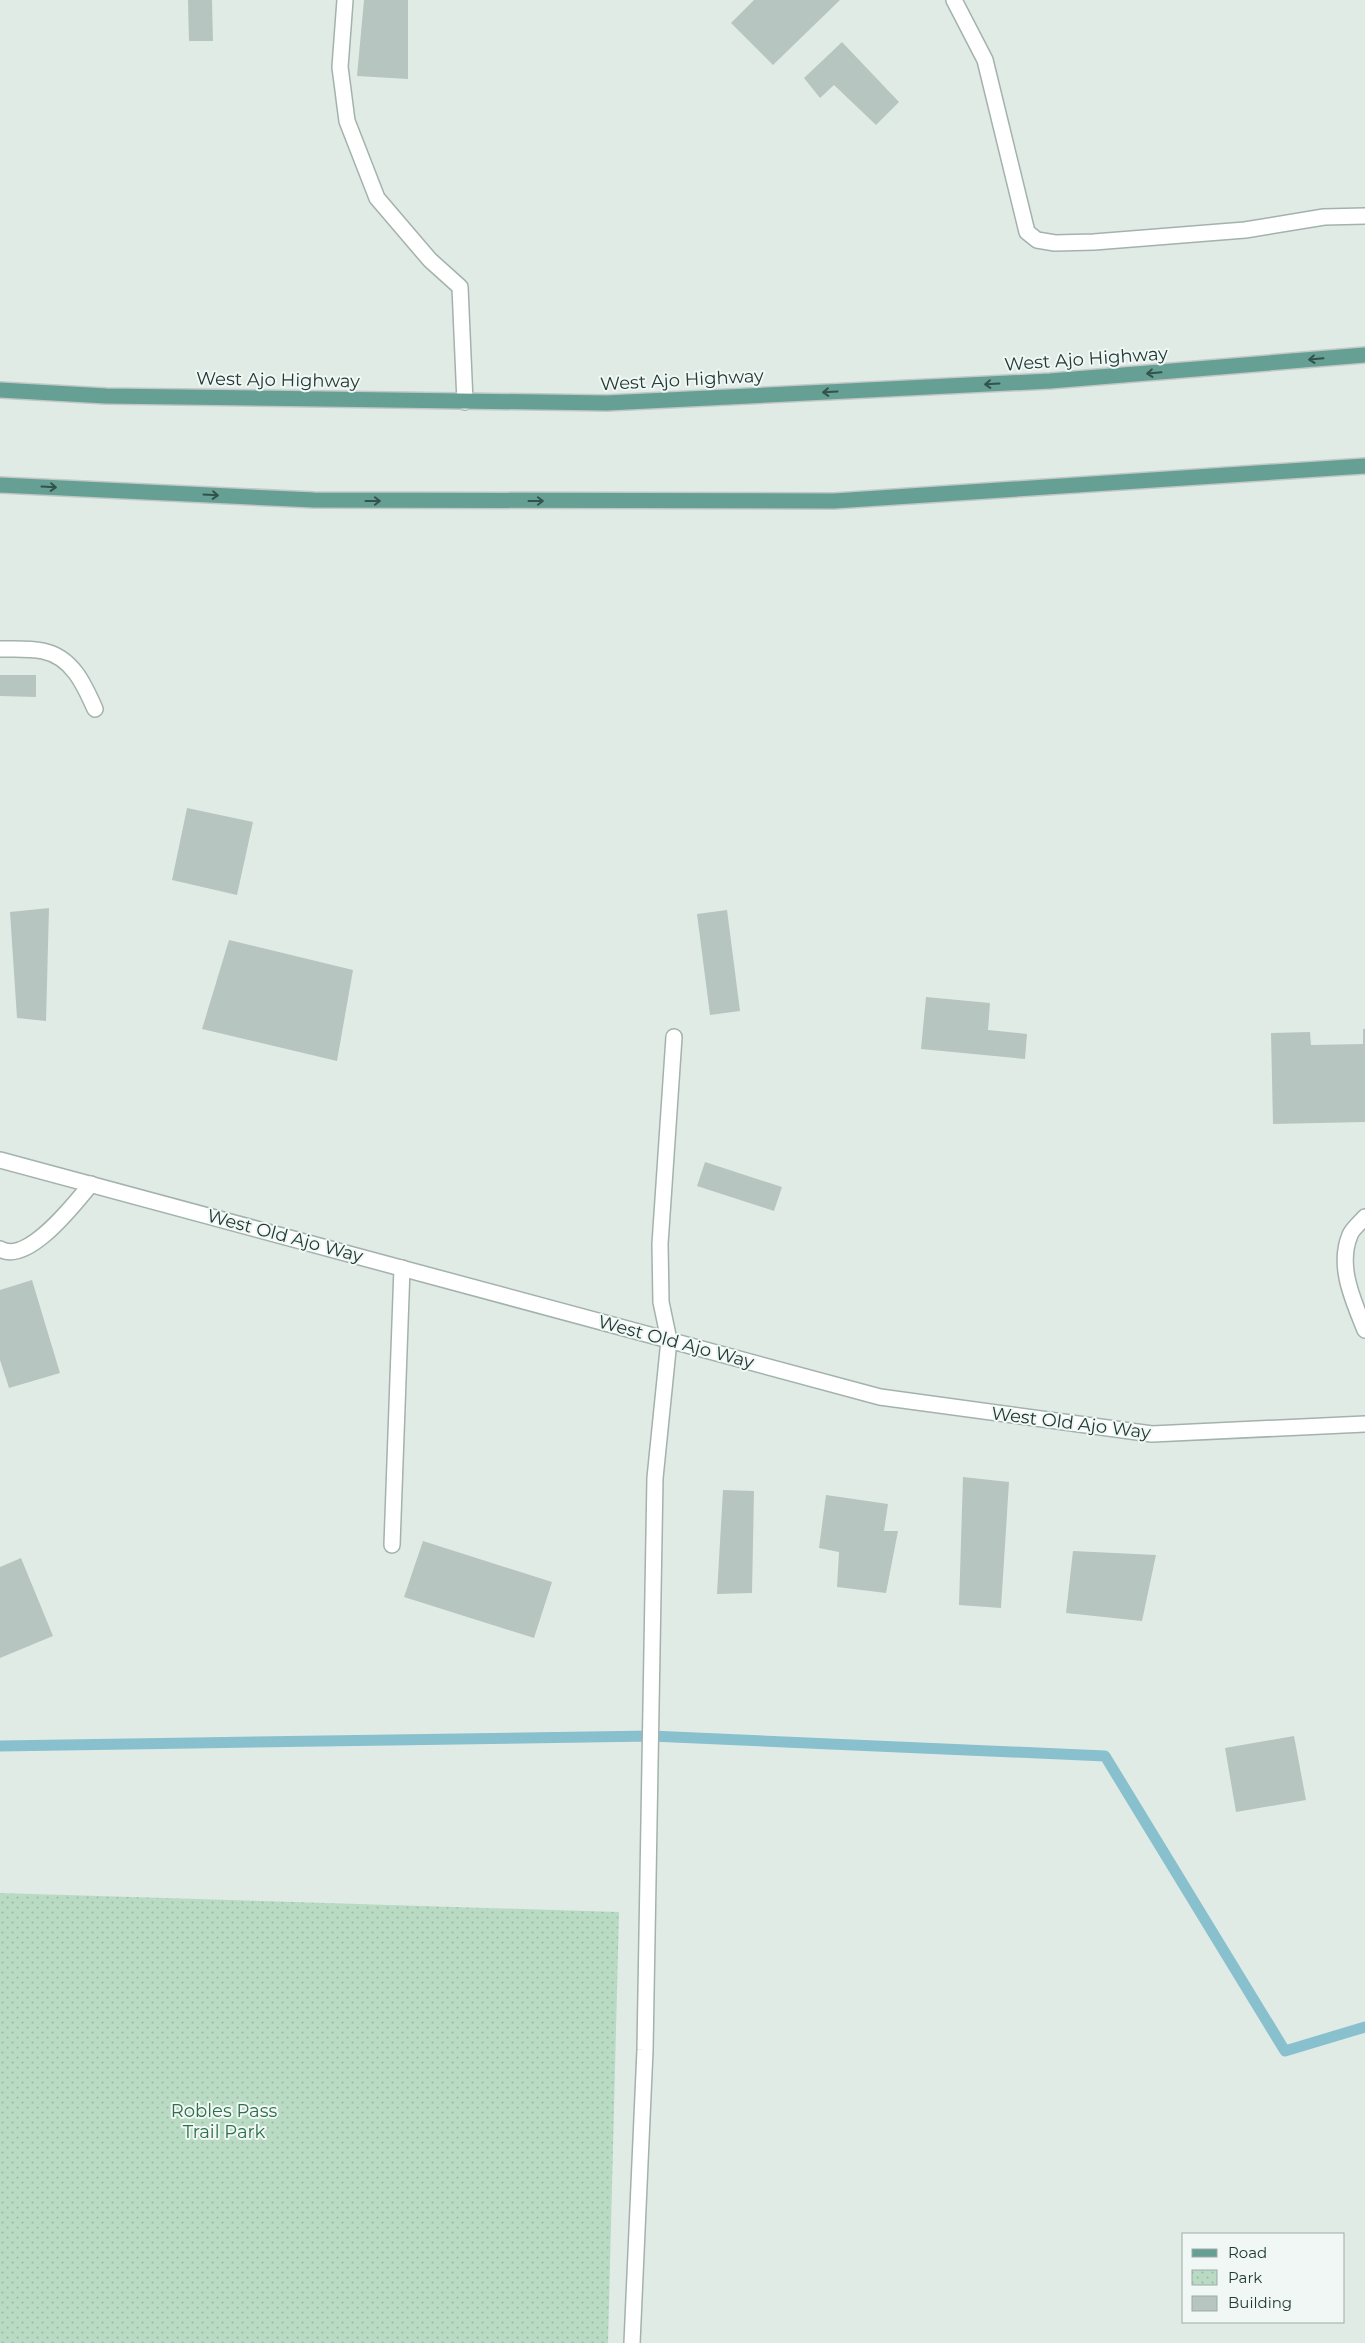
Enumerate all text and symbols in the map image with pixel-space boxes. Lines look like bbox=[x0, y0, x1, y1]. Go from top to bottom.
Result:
street label: West Ajo Highway bbox=[1004, 342, 1169, 376]
one-way arrow bbox=[1309, 354, 1325, 364]
street label: West Ajo Highway bbox=[600, 365, 765, 395]
street label: West Ajo Highway bbox=[196, 368, 360, 392]
one-way arrow bbox=[1147, 368, 1163, 377]
one-way arrow bbox=[985, 380, 1001, 389]
one-way arrow bbox=[822, 388, 838, 397]
one-way arrow bbox=[40, 482, 56, 492]
one-way arrow bbox=[203, 491, 219, 500]
one-way arrow bbox=[365, 496, 381, 506]
one-way arrow bbox=[528, 496, 544, 506]
street label: West Old Ajo Way bbox=[205, 1205, 366, 1267]
street label: West Old Ajo Way bbox=[596, 1311, 757, 1373]
street label: West Old Ajo Way bbox=[990, 1402, 1152, 1444]
park label: Robles Pass Trail Park bbox=[171, 2100, 277, 2143]
legend bbox=[1182, 2233, 1345, 2323]
text: Road bbox=[1228, 2243, 1267, 2262]
text: Park bbox=[1228, 2268, 1262, 2287]
text: Building bbox=[1228, 2293, 1292, 2312]

